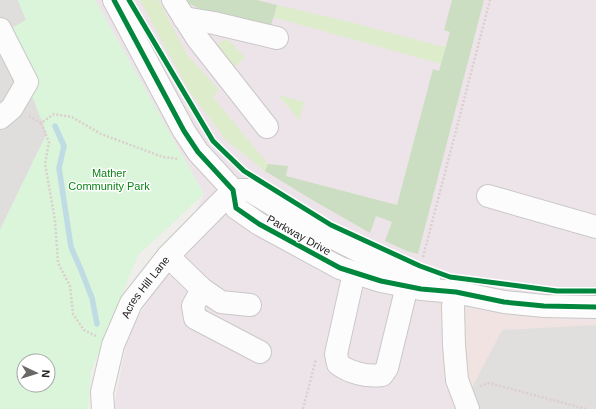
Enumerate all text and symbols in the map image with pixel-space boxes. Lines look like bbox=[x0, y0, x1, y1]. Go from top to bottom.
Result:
park label: Mather Community Park bbox=[68, 167, 150, 192]
street label: Parkway Drive bbox=[265, 213, 333, 257]
street label: Acres Hill Lane bbox=[119, 254, 172, 320]
north arrow bbox=[16, 353, 56, 393]
text: N bbox=[40, 369, 52, 378]

